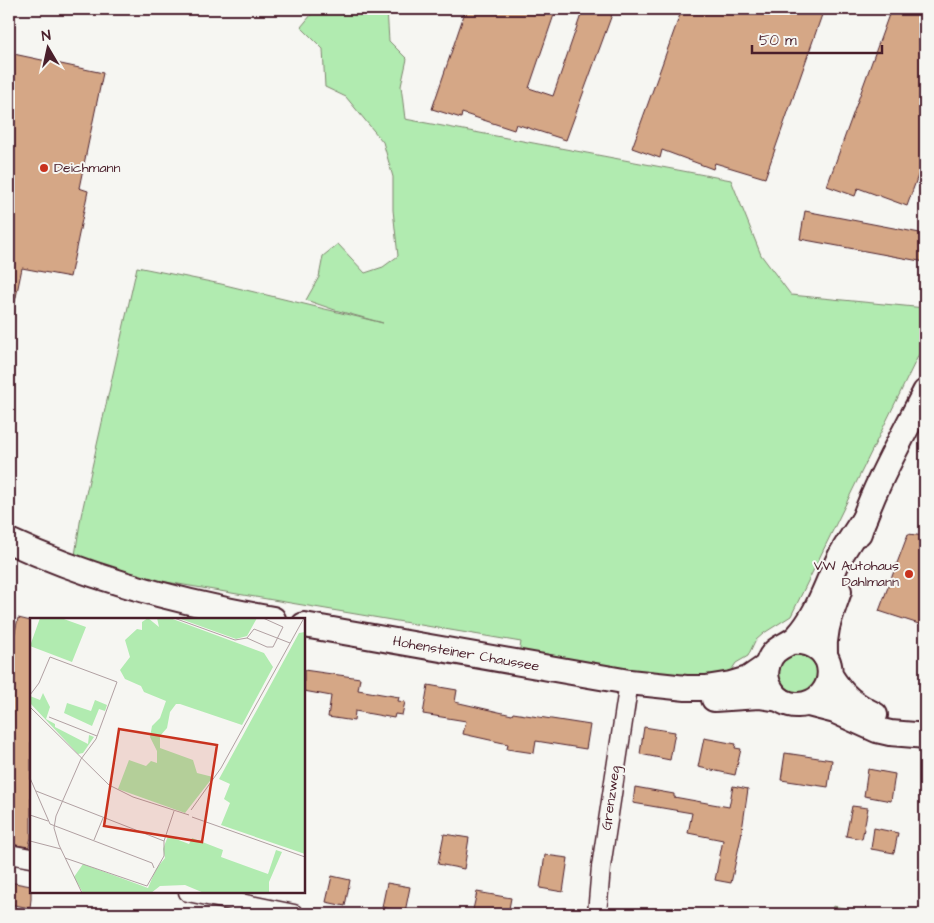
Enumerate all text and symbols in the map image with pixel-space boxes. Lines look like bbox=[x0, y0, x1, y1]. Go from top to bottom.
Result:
north arrow bbox=[22, 22, 72, 72]
scale bar bbox=[752, 22, 882, 54]
text: N bbox=[40, 26, 52, 47]
text: 50 m bbox=[759, 30, 797, 51]
place label: Deichmann bbox=[54, 158, 121, 178]
marker: Deichmann bbox=[38, 162, 50, 174]
place label: VW Autohaus Dahlmann bbox=[814, 556, 899, 592]
marker: VW Autohaus Dahlmann bbox=[903, 568, 915, 580]
inset map bbox=[30, 618, 305, 893]
street label: Hohensteiner Chaussee bbox=[391, 631, 541, 677]
street label: Grenzweg bbox=[597, 764, 625, 832]

